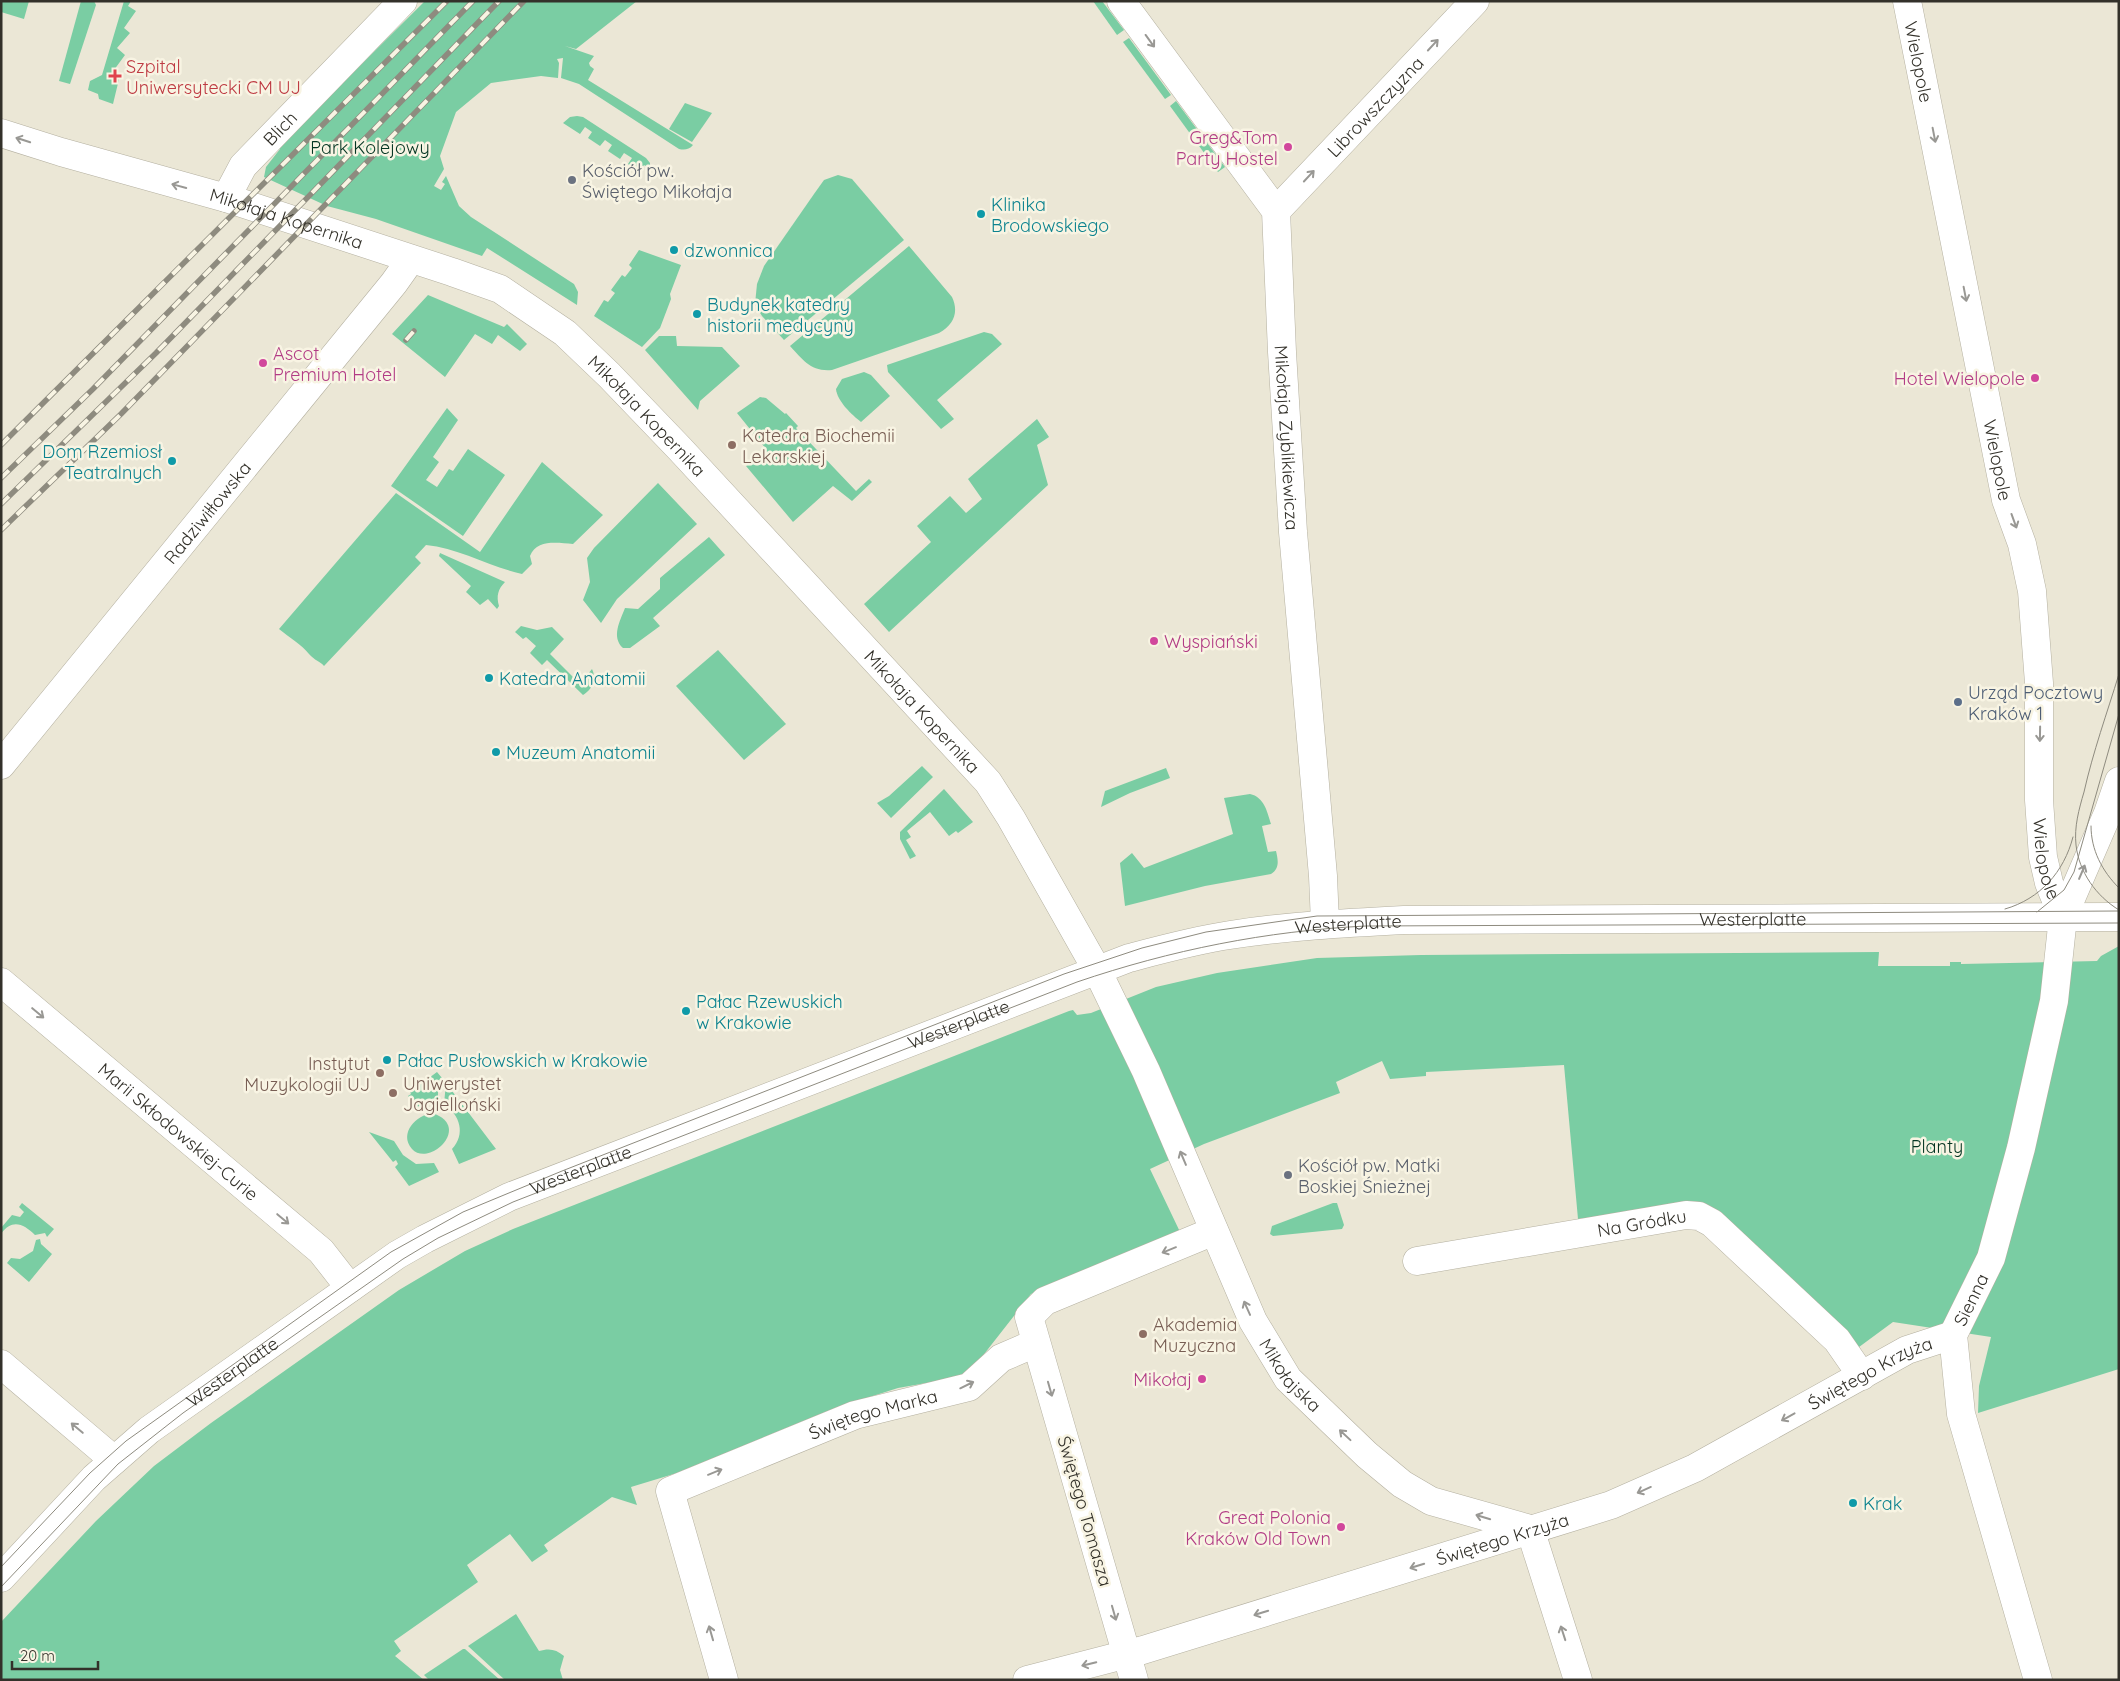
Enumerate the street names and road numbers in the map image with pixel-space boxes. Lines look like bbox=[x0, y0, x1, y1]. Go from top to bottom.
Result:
street label: Wielopole bbox=[1900, 19, 1938, 104]
street label: Librowszczyzna bbox=[1322, 51, 1428, 162]
street label: Blich bbox=[258, 106, 302, 150]
street label: Mikołaja Kopernika bbox=[207, 183, 366, 254]
street label: Mikołaja Zyblikiewicza bbox=[1270, 344, 1304, 531]
street label: Mikołaja Kopernika bbox=[583, 350, 711, 481]
street label: Wielopole bbox=[1979, 417, 2017, 503]
street label: Radziwiłłowska bbox=[158, 456, 256, 568]
street label: Mikołaja Kopernika bbox=[860, 645, 985, 778]
street label: Wielopole bbox=[2029, 817, 2066, 903]
street label: Westerplatte bbox=[1699, 907, 1807, 930]
street label: Westerplatte bbox=[1294, 909, 1402, 939]
street label: Westerplatte bbox=[904, 994, 1013, 1054]
street label: Marii Skłodowskiej-Curie bbox=[94, 1057, 263, 1205]
street label: Westerplatte bbox=[526, 1139, 635, 1199]
street label: Na Gródku bbox=[1595, 1204, 1688, 1241]
street label: Sienna bbox=[1948, 1269, 1993, 1330]
street label: Westerplatte bbox=[181, 1331, 282, 1412]
street label: Świętego Krzyża bbox=[1803, 1331, 1935, 1415]
street label: Mikołajska bbox=[1255, 1334, 1326, 1417]
street label: Świętego Marka bbox=[805, 1384, 940, 1444]
street label: Świętego Tomasza bbox=[1053, 1433, 1117, 1589]
street label: Świętego Krzyża bbox=[1433, 1507, 1572, 1570]

